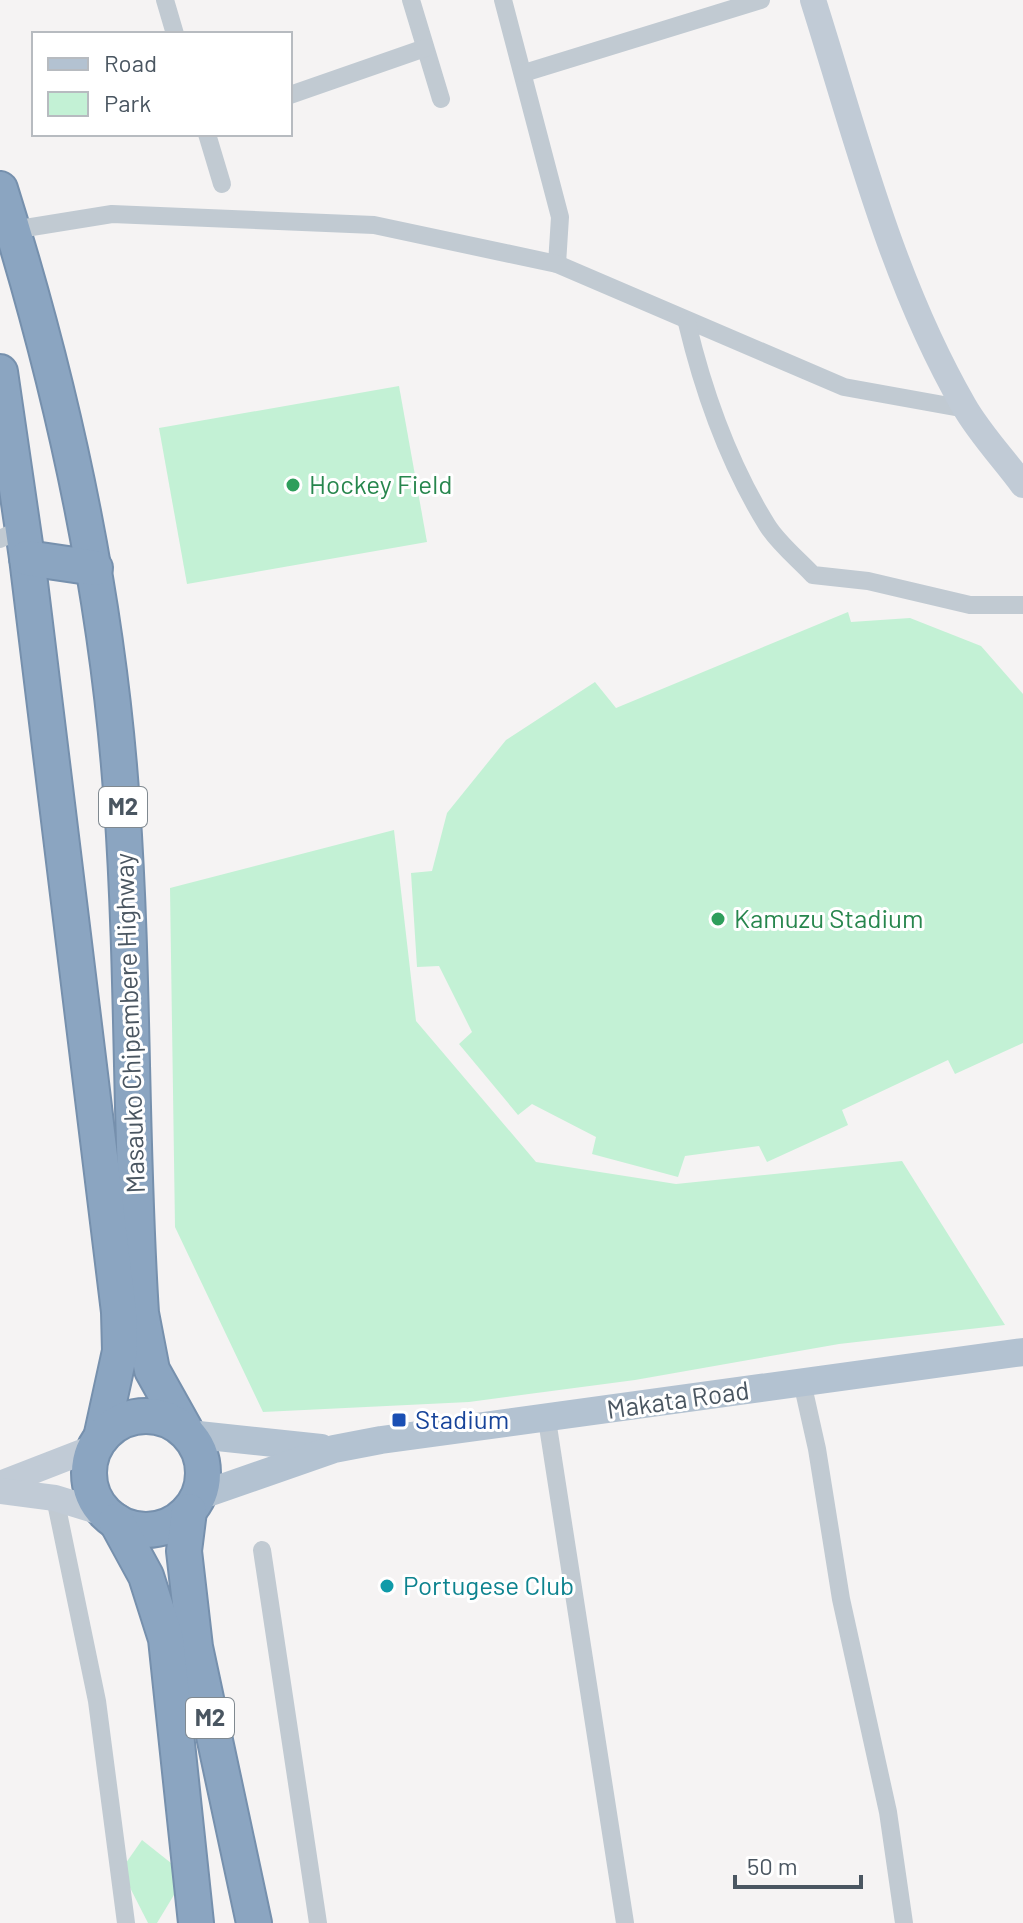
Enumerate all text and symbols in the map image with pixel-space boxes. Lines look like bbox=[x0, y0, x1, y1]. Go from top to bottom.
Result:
legend bbox=[32, 32, 292, 136]
text: Road bbox=[104, 48, 157, 77]
text: Park bbox=[104, 88, 151, 117]
place label: Hockey Field bbox=[309, 468, 452, 499]
marker: Hockey Field bbox=[284, 476, 302, 494]
road number: M2 bbox=[99, 787, 147, 827]
street label: Masauko Chipembere Highway bbox=[107, 852, 150, 1194]
place label: Kamuzu Stadium bbox=[734, 902, 924, 933]
marker: Kamuzu Stadium bbox=[709, 910, 727, 928]
street label: Makata Road bbox=[605, 1373, 751, 1424]
place label: Stadium bbox=[415, 1403, 509, 1434]
marker: Stadium bbox=[390, 1411, 408, 1429]
place label: Portugese Club bbox=[403, 1569, 574, 1600]
marker: Portugese Club bbox=[378, 1577, 396, 1595]
road number: M2 bbox=[186, 1698, 234, 1738]
scale bar bbox=[735, 1839, 861, 1889]
text: 50 m bbox=[747, 1851, 798, 1880]

